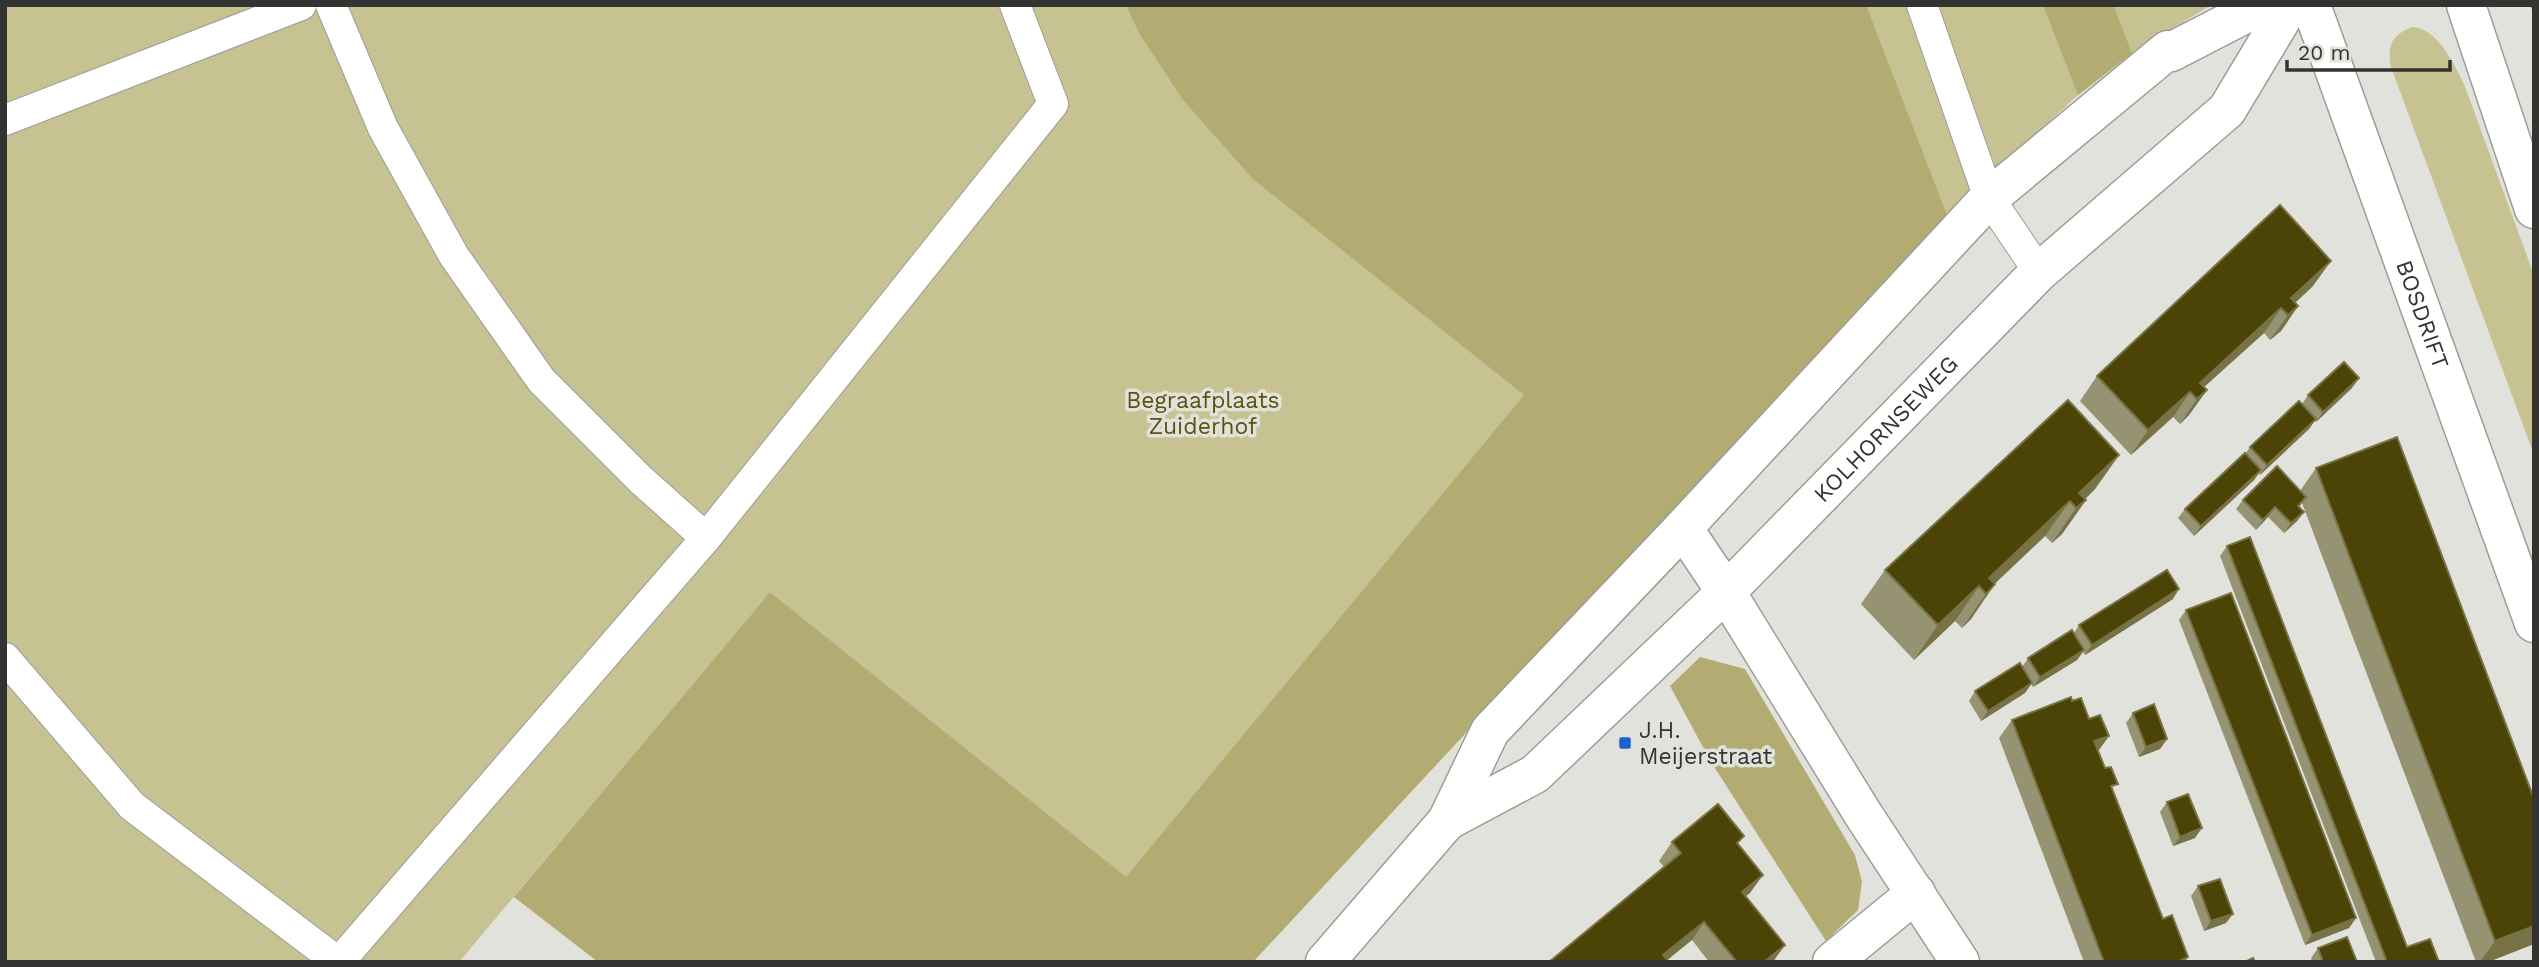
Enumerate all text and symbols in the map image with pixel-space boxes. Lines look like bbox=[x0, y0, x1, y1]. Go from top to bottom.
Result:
scale bar bbox=[2287, 28, 2450, 72]
text: 20 m bbox=[2298, 40, 2350, 65]
street label: BOSDRIFT bbox=[2390, 257, 2454, 373]
street label: KOLHORNSEWEG bbox=[1809, 350, 1964, 508]
park label: Begraafplaats Zuiderhof bbox=[1126, 387, 1280, 440]
place label: J.H. Meijerstraat bbox=[1639, 717, 1773, 770]
marker: J.H. Meijerstraat bbox=[1617, 735, 1633, 751]

